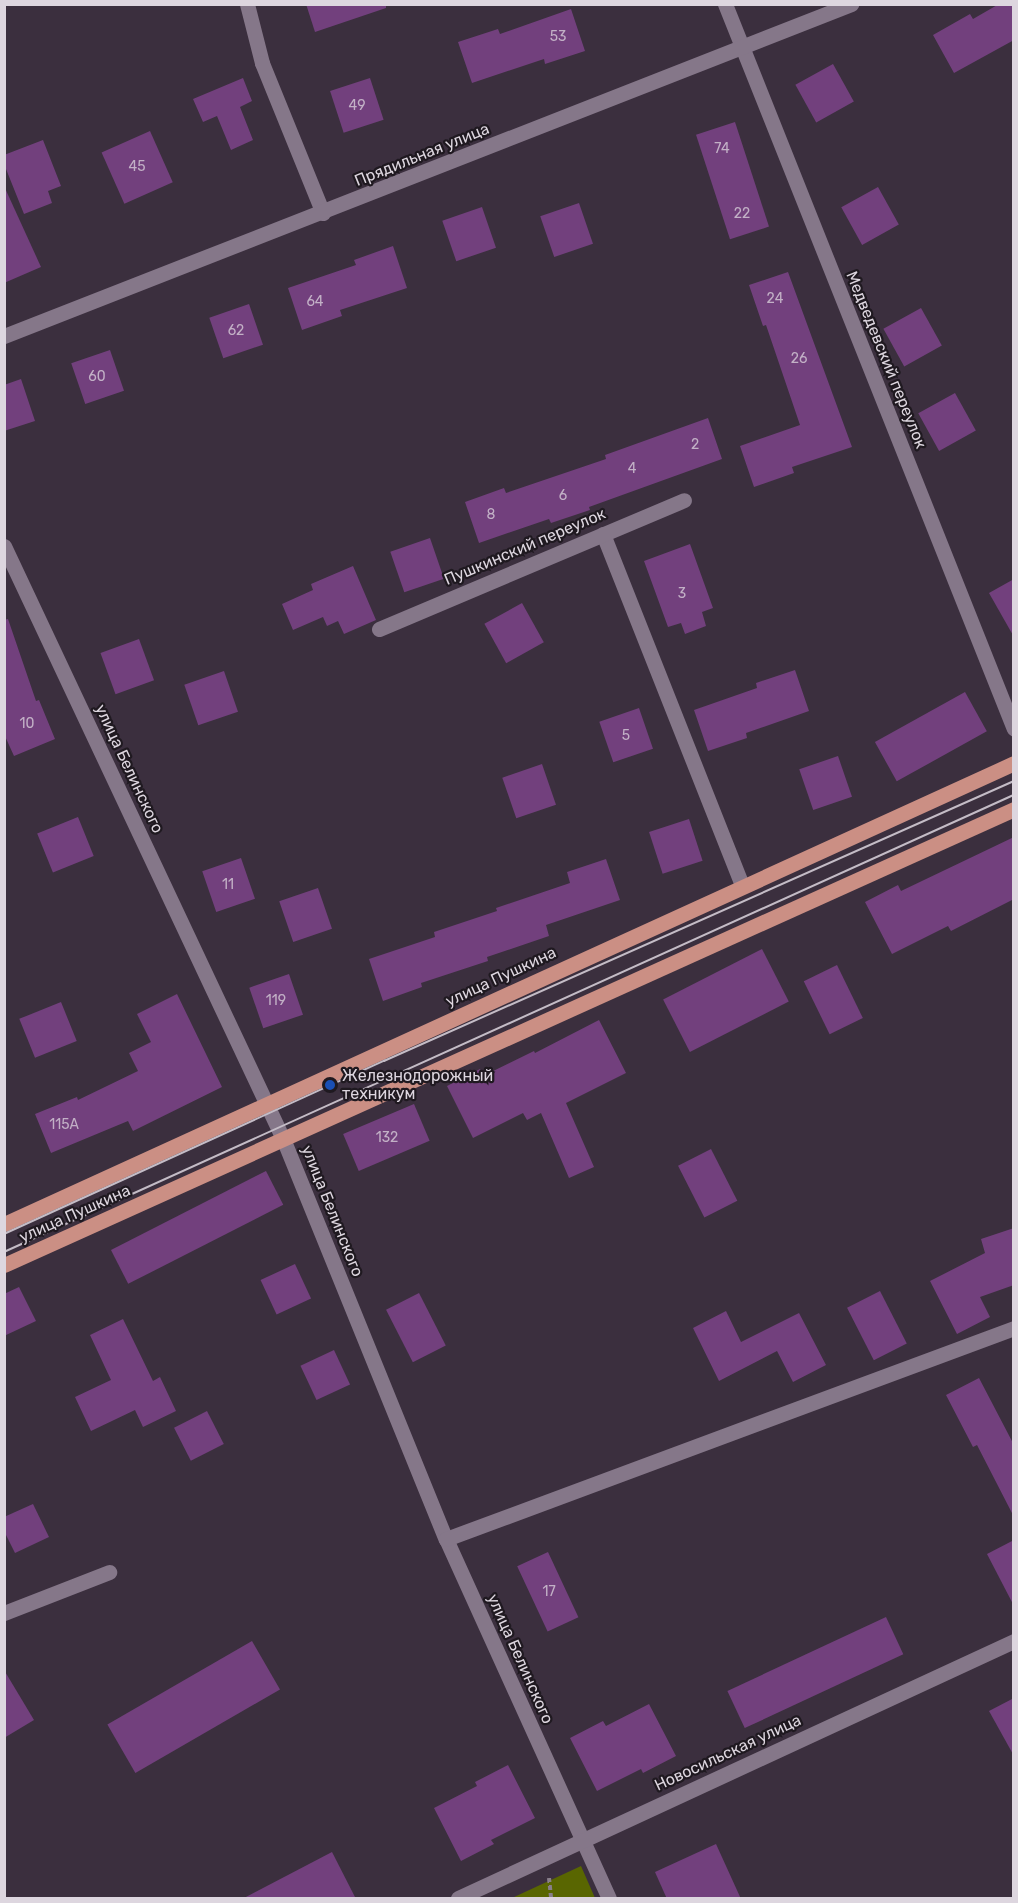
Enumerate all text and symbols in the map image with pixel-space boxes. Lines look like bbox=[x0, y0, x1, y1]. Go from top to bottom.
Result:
house number: 53 bbox=[550, 29, 566, 45]
house number: 49 bbox=[349, 98, 365, 114]
street label: Прядильная улица bbox=[352, 119, 492, 191]
house number: 74 bbox=[714, 141, 730, 157]
house number: 45 bbox=[128, 159, 146, 175]
house number: 22 bbox=[734, 206, 750, 222]
street label: Медведевский переулок bbox=[842, 269, 930, 451]
house number: 24 bbox=[767, 291, 783, 307]
house number: 64 bbox=[306, 294, 324, 310]
house number: 62 bbox=[228, 323, 244, 339]
house number: 26 bbox=[791, 351, 807, 367]
house number: 60 bbox=[88, 369, 106, 385]
house number: 2 bbox=[691, 437, 699, 453]
house number: 4 bbox=[628, 461, 636, 477]
house number: 6 bbox=[559, 488, 567, 504]
street label: Пушкинский переулок bbox=[441, 504, 609, 590]
house number: 8 bbox=[487, 507, 495, 523]
house number: 3 bbox=[678, 586, 686, 602]
street label: улица Белинского bbox=[91, 702, 167, 836]
house number: 10 bbox=[20, 716, 34, 732]
house number: 5 bbox=[622, 728, 630, 744]
house number: 11 bbox=[222, 877, 234, 893]
street label: улица Пушкина bbox=[443, 943, 559, 1011]
house number: 119 bbox=[266, 993, 286, 1009]
place label: Железнодорожный техникум bbox=[342, 1066, 493, 1104]
marker: Железнодорожный техникум bbox=[323, 1078, 337, 1092]
house number: 115А bbox=[49, 1117, 79, 1133]
house number: 132 bbox=[376, 1130, 398, 1146]
street label: улица Белинского bbox=[297, 1143, 367, 1279]
street label: улица Пушкина bbox=[16, 1181, 134, 1247]
house number: 17 bbox=[542, 1584, 556, 1600]
street label: улица Белинского bbox=[483, 1591, 557, 1727]
street label: Новосильская улица bbox=[652, 1711, 804, 1795]

